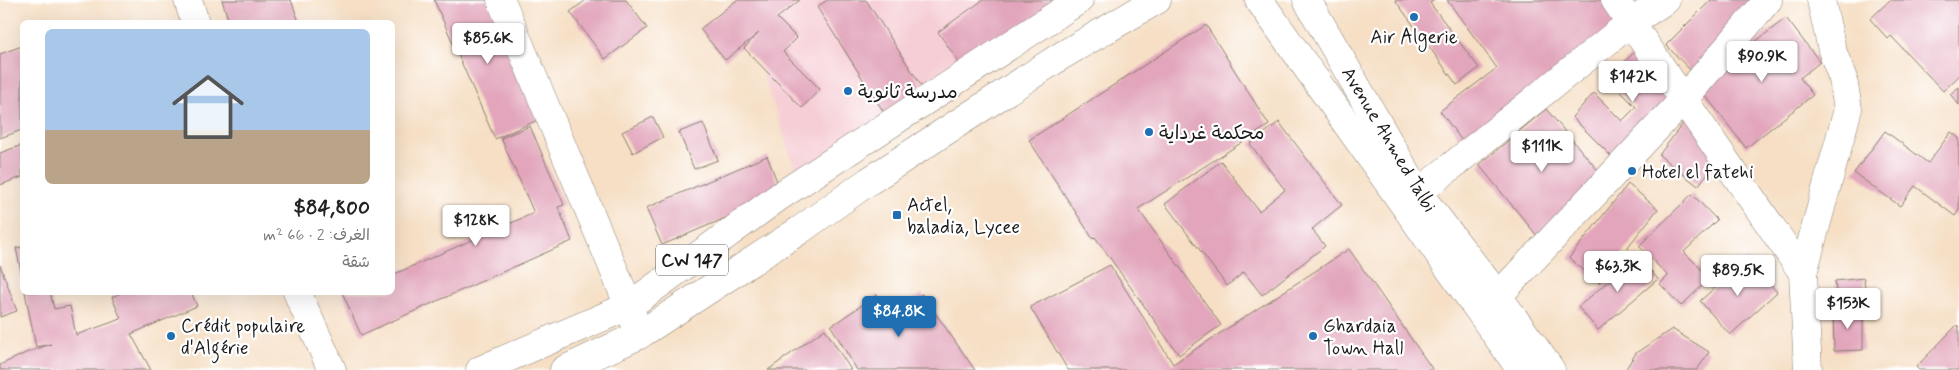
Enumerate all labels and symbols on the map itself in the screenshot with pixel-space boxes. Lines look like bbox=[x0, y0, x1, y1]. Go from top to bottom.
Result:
marker: Air Algerie bbox=[1408, 11, 1420, 23]
pin: $85.6K bbox=[447, 22, 529, 65]
place label: Air Algerie bbox=[1370, 25, 1458, 52]
pin: $90.9K bbox=[1721, 41, 1803, 83]
pin: $142K bbox=[1598, 61, 1668, 103]
street label: Avenue Ahmed Talbi bbox=[1335, 62, 1442, 217]
place label: مدرسة ثانوية bbox=[858, 80, 958, 105]
marker: مدرسة ثانوية bbox=[842, 85, 854, 97]
place label: محكمة غرداية bbox=[1159, 121, 1264, 146]
marker: محكمة غرداية bbox=[1143, 126, 1155, 138]
pin: $111K bbox=[1507, 130, 1577, 173]
place label: Hotel el fatehi bbox=[1642, 160, 1753, 185]
marker: Hotel el fatehi bbox=[1626, 165, 1638, 177]
place label: Actel, baladia, Lycee bbox=[907, 193, 1020, 240]
pin: $128K bbox=[441, 204, 511, 247]
marker: Actel, baladia, Lycee bbox=[891, 209, 903, 221]
road number: CW 147 bbox=[656, 244, 728, 276]
pin: $63.3K bbox=[1577, 250, 1659, 293]
pin: $89.5K bbox=[1697, 254, 1779, 297]
pin: $153K bbox=[1813, 288, 1883, 330]
pin: $84.8K bbox=[858, 296, 940, 338]
place label: Crédit populaire d'Algérie bbox=[181, 314, 305, 364]
place label: Ghardaia Town Hall bbox=[1323, 314, 1403, 361]
marker: Crédit populaire d'Algérie bbox=[165, 330, 177, 342]
marker: Ghardaia Town Hall bbox=[1307, 330, 1319, 342]

